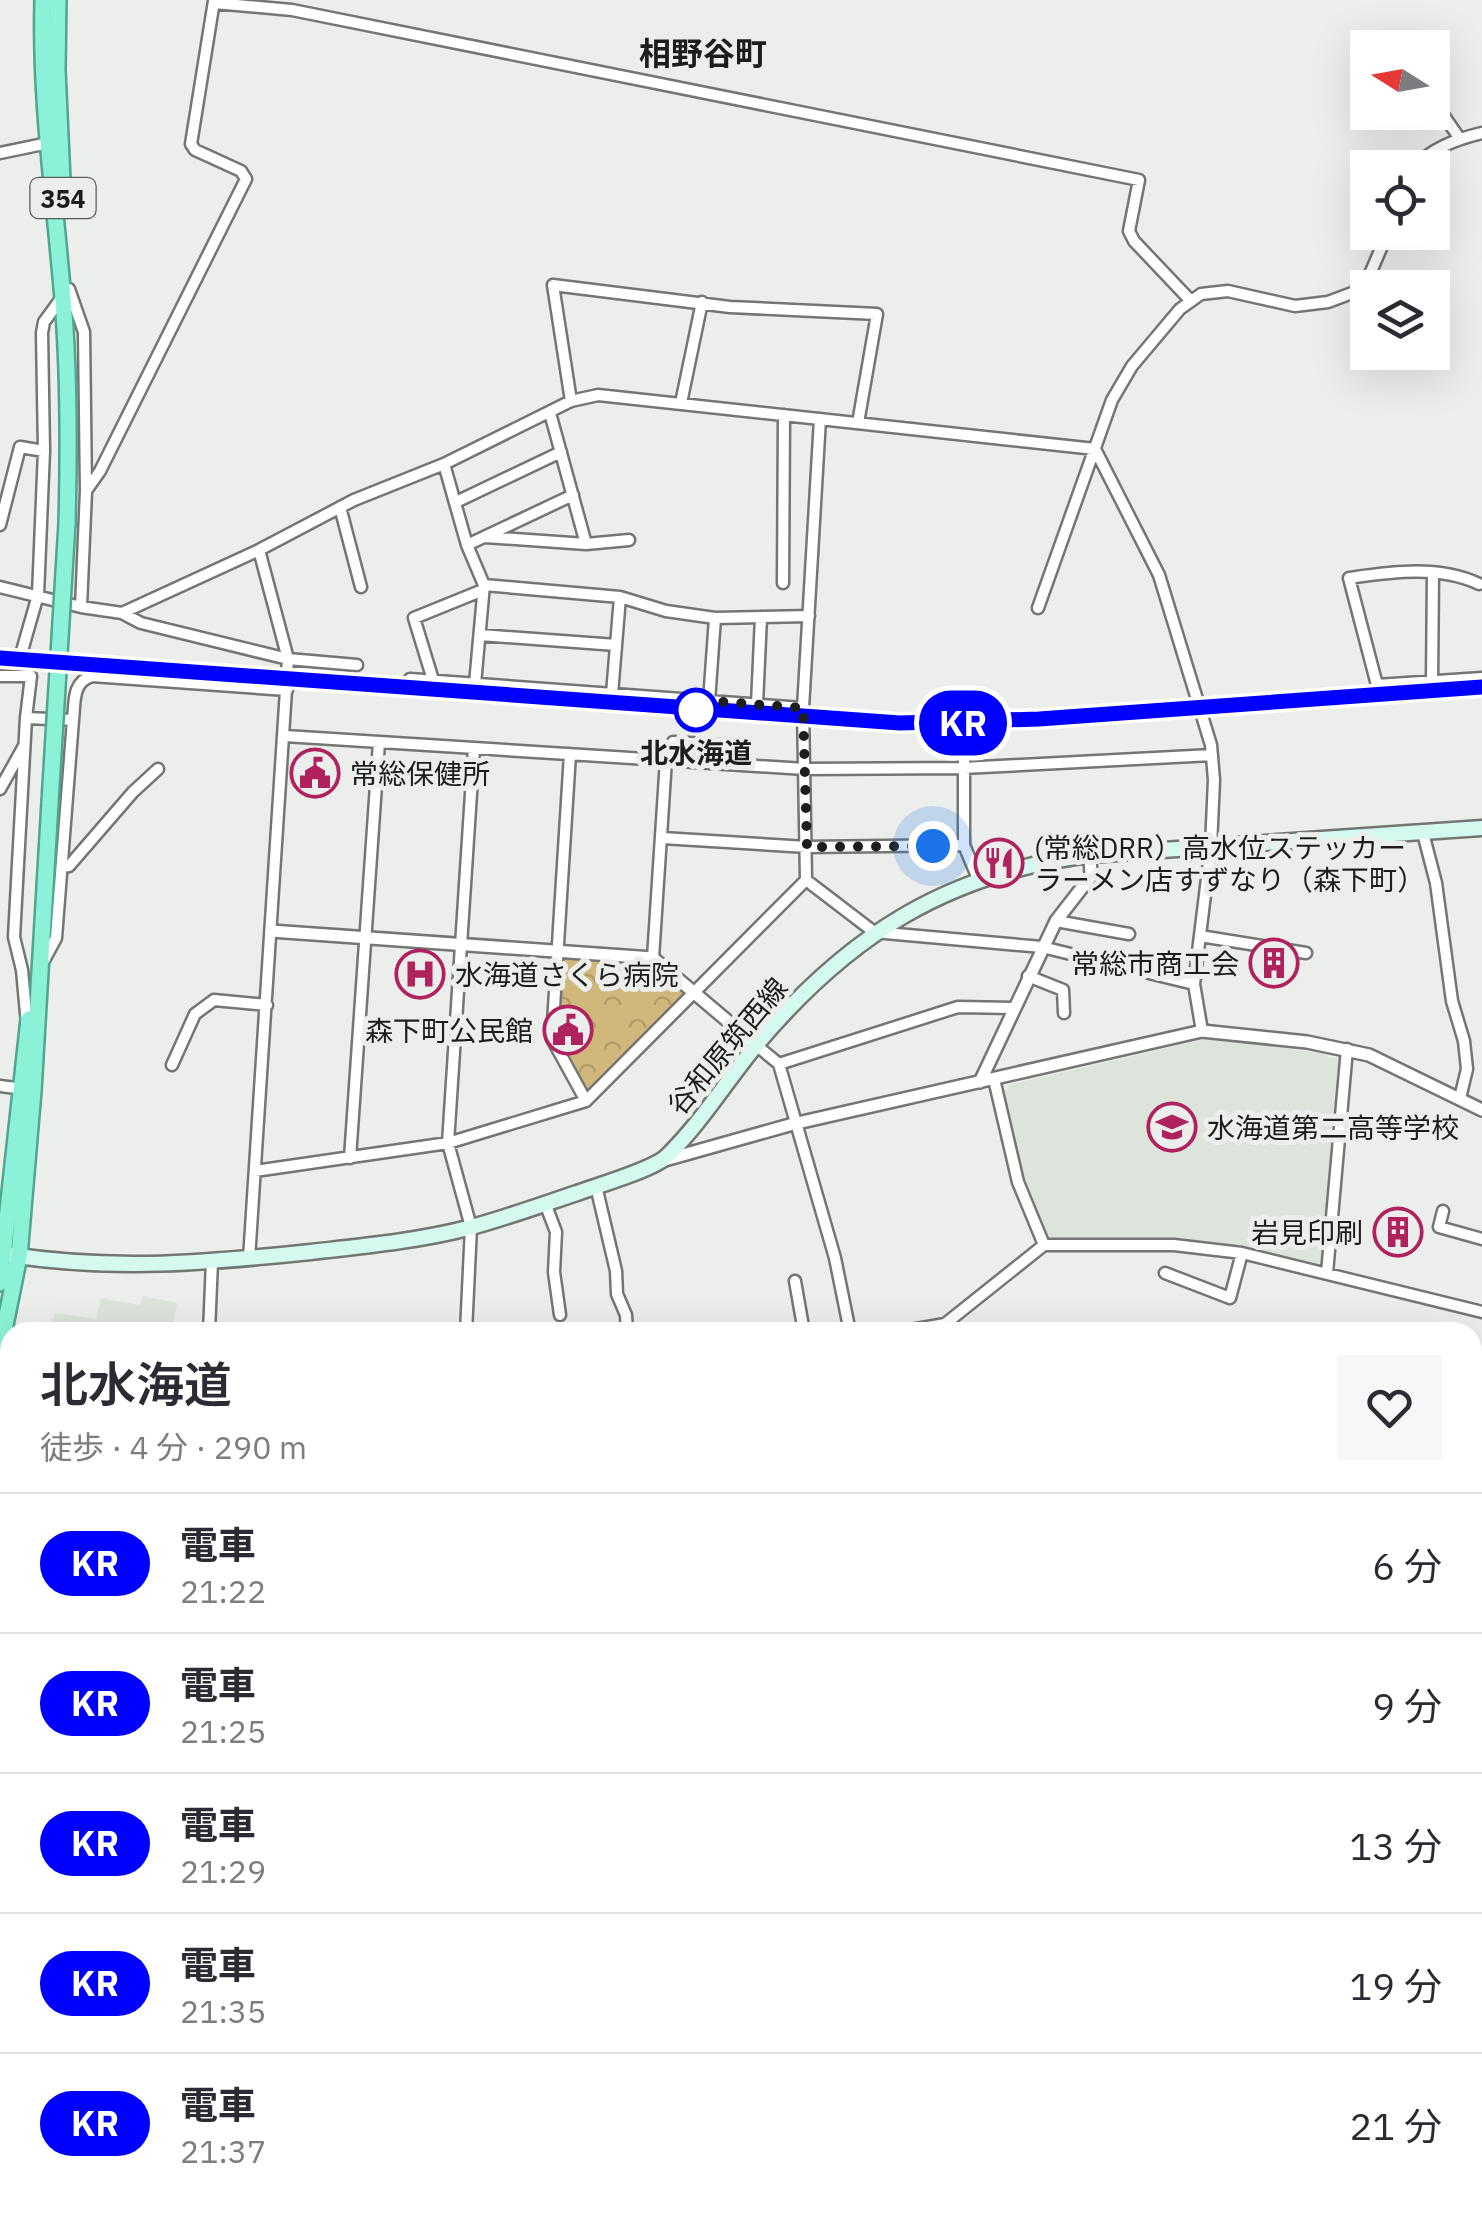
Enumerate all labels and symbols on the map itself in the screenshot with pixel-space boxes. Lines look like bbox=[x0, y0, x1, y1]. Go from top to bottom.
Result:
north arrow bbox=[1350, 30, 1450, 130]
district label: 相野谷町 bbox=[639, 32, 767, 74]
road number: 354 bbox=[30, 178, 96, 218]
marker: 北水海道 bbox=[675, 689, 717, 731]
line badge: KR bbox=[918, 690, 1008, 756]
place label: 北水海道 bbox=[640, 734, 752, 771]
public building icon: 常総保健所 bbox=[289, 747, 341, 799]
place label: 常総保健所 bbox=[350, 755, 490, 792]
your location bbox=[908, 821, 958, 871]
place label: (常総DRR）高水位ステッカー ラーメン店すずなり（森下町） bbox=[1034, 829, 1425, 898]
restaurant icon: (常総DRR）高水位ステッカー ラーメン店すずなり（森下町） bbox=[973, 837, 1025, 889]
building icon: 常総市商工会 bbox=[1248, 937, 1300, 989]
place label: 常総市商工会 bbox=[1071, 945, 1239, 982]
hospital icon: 水海道さくら病院 bbox=[394, 948, 446, 1000]
place label: 水海道さくら病院 bbox=[455, 956, 679, 993]
street label: 谷和原筑西線 bbox=[659, 970, 795, 1122]
public building icon: 森下町公民館 bbox=[542, 1004, 594, 1056]
place label: 森下町公民館 bbox=[365, 1012, 533, 1049]
school or university icon: 水海道第二高等学校 bbox=[1146, 1101, 1198, 1153]
place label: 水海道第二高等学校 bbox=[1207, 1109, 1459, 1146]
building icon: 岩見印刷 bbox=[1372, 1206, 1424, 1258]
place label: 岩見印刷 bbox=[1251, 1214, 1363, 1251]

